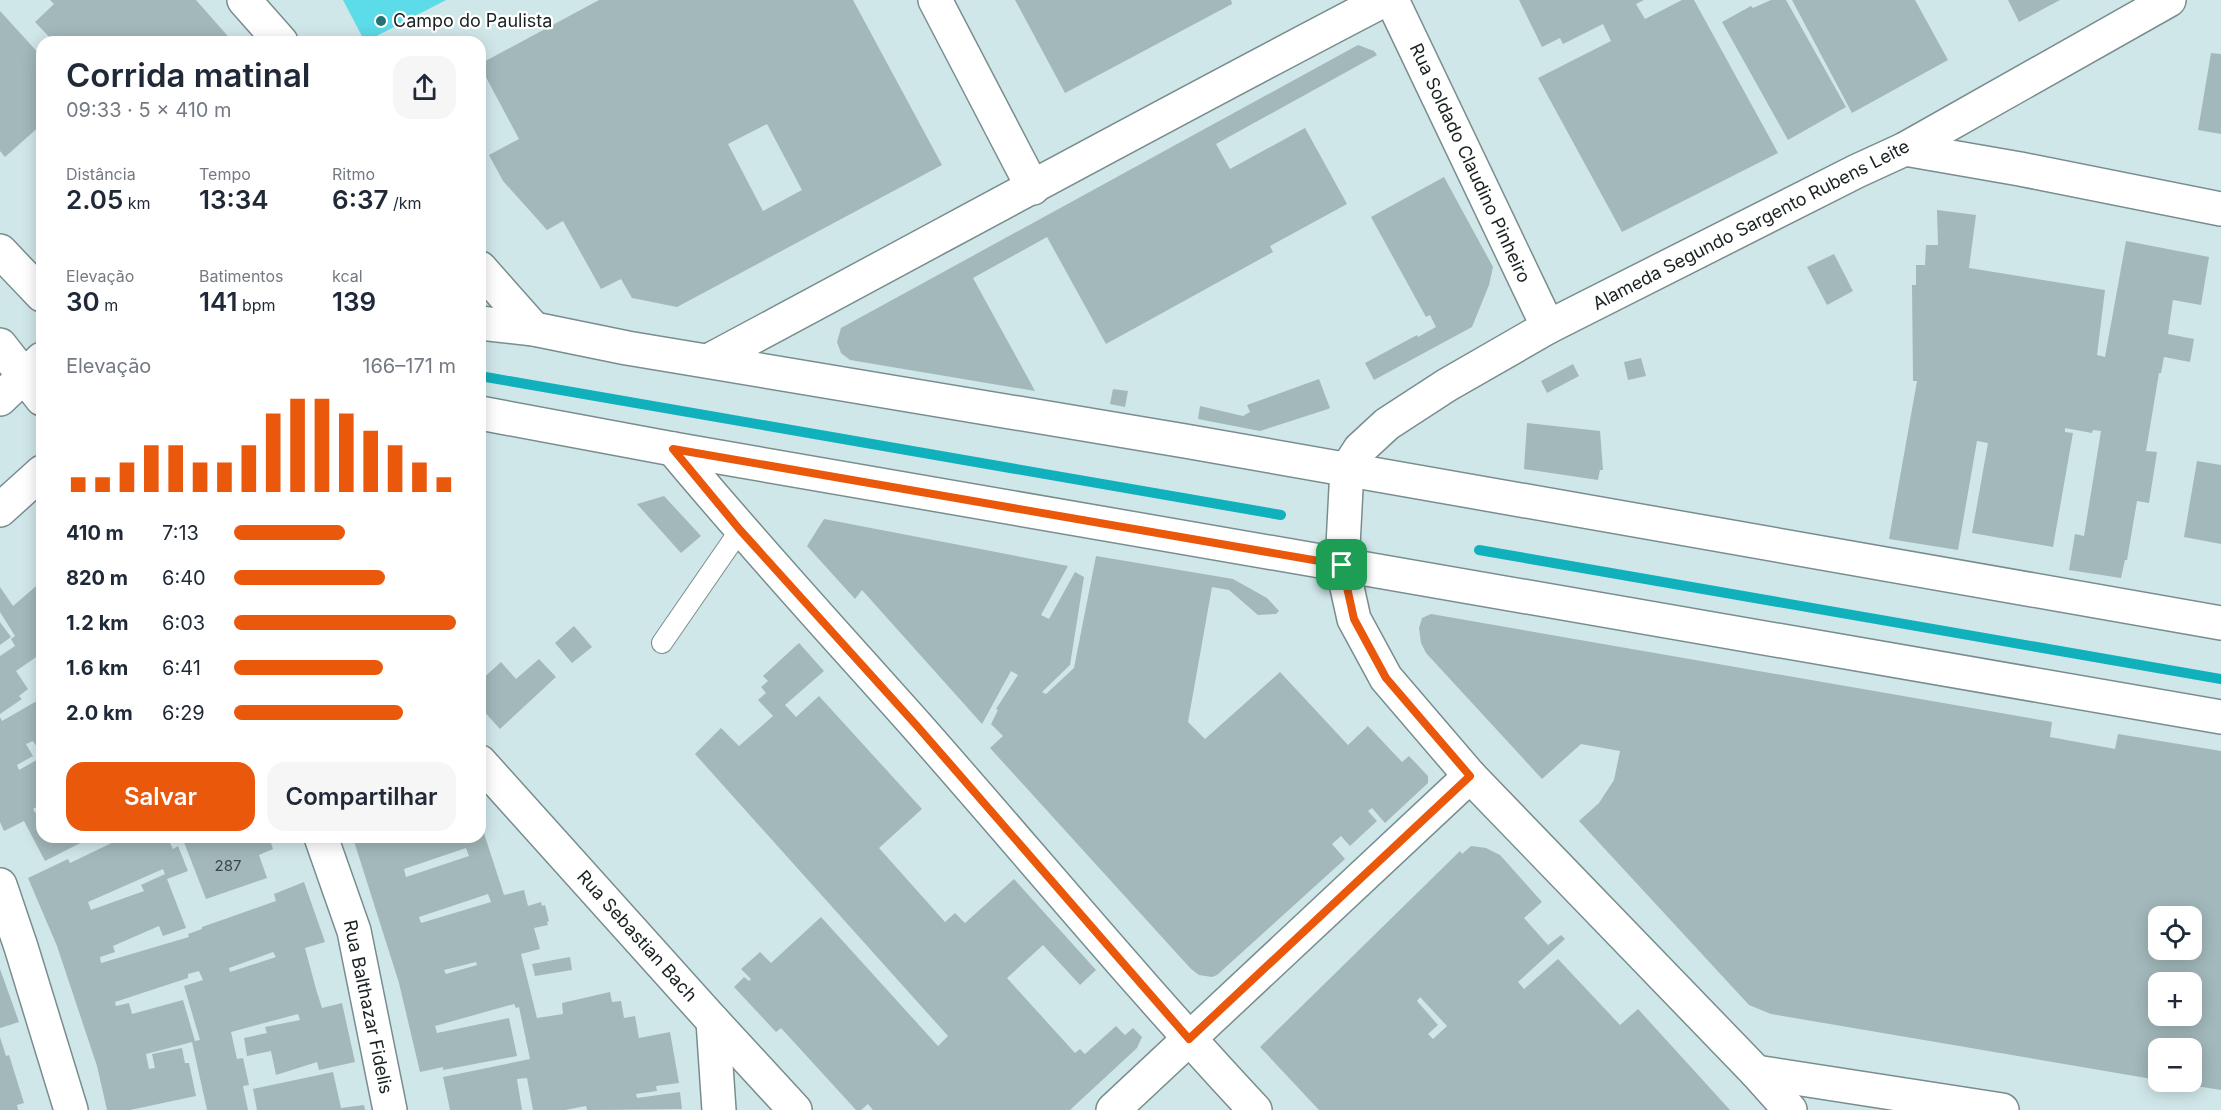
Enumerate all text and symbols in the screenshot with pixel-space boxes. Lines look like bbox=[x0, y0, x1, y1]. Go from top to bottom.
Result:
place label: Campo do Paulista bbox=[393, 10, 552, 31]
marker: Campo do Paulista bbox=[374, 14, 388, 28]
street label: Rua Soldado Claudino Pinheiro bbox=[1406, 40, 1535, 286]
text: Corrida matinal bbox=[66, 55, 310, 95]
button: share bbox=[393, 56, 456, 119]
text: 09:33 · 5 × 410 m bbox=[66, 98, 232, 122]
street label: Alameda Segundo Sargento Rubens Leite bbox=[1589, 135, 1913, 314]
text: Distância bbox=[66, 164, 136, 184]
text: Tempo bbox=[199, 164, 251, 184]
text: Ritmo bbox=[332, 164, 375, 184]
text: 2.05 bbox=[66, 184, 123, 215]
text: 13:34 bbox=[199, 184, 269, 215]
text: 6:37 bbox=[332, 184, 388, 215]
text: km bbox=[123, 193, 151, 213]
text: /km bbox=[388, 193, 422, 213]
text: Elevação bbox=[66, 266, 134, 286]
text: Batimentos bbox=[199, 266, 283, 286]
text: kcal bbox=[332, 266, 363, 286]
text: 30 bbox=[66, 286, 100, 317]
text: 141 bbox=[199, 286, 237, 317]
text: 139 bbox=[332, 286, 376, 317]
text: m bbox=[100, 295, 118, 315]
text: bpm bbox=[237, 295, 276, 315]
text: Elevação bbox=[66, 354, 151, 378]
text: 166–171 m bbox=[362, 354, 456, 378]
text: 410 m bbox=[66, 521, 124, 545]
text: 7:13 bbox=[162, 521, 199, 545]
pin bbox=[1316, 539, 1367, 590]
icon: arrive bbox=[1325, 548, 1358, 581]
text: 820 m bbox=[66, 566, 128, 590]
text: 6:40 bbox=[162, 566, 206, 590]
text: 1.2 km bbox=[66, 611, 129, 635]
text: 6:03 bbox=[162, 611, 205, 635]
text: 1.6 km bbox=[66, 656, 128, 680]
text: 6:41 bbox=[162, 656, 201, 680]
text: 2.0 km bbox=[66, 701, 133, 725]
text: 6:29 bbox=[162, 701, 205, 725]
button: Salvar bbox=[66, 762, 255, 831]
button: Compartilhar bbox=[267, 762, 456, 831]
house number: 287 bbox=[215, 856, 241, 875]
street label: Rua Sebastian Bach bbox=[573, 866, 702, 1006]
map controls bbox=[2148, 906, 2202, 1092]
button: locate bbox=[2148, 906, 2202, 960]
street label: Rua Balthazar Fidelis bbox=[340, 918, 397, 1096]
button: + bbox=[2148, 972, 2202, 1026]
button: − bbox=[2148, 1038, 2202, 1092]

